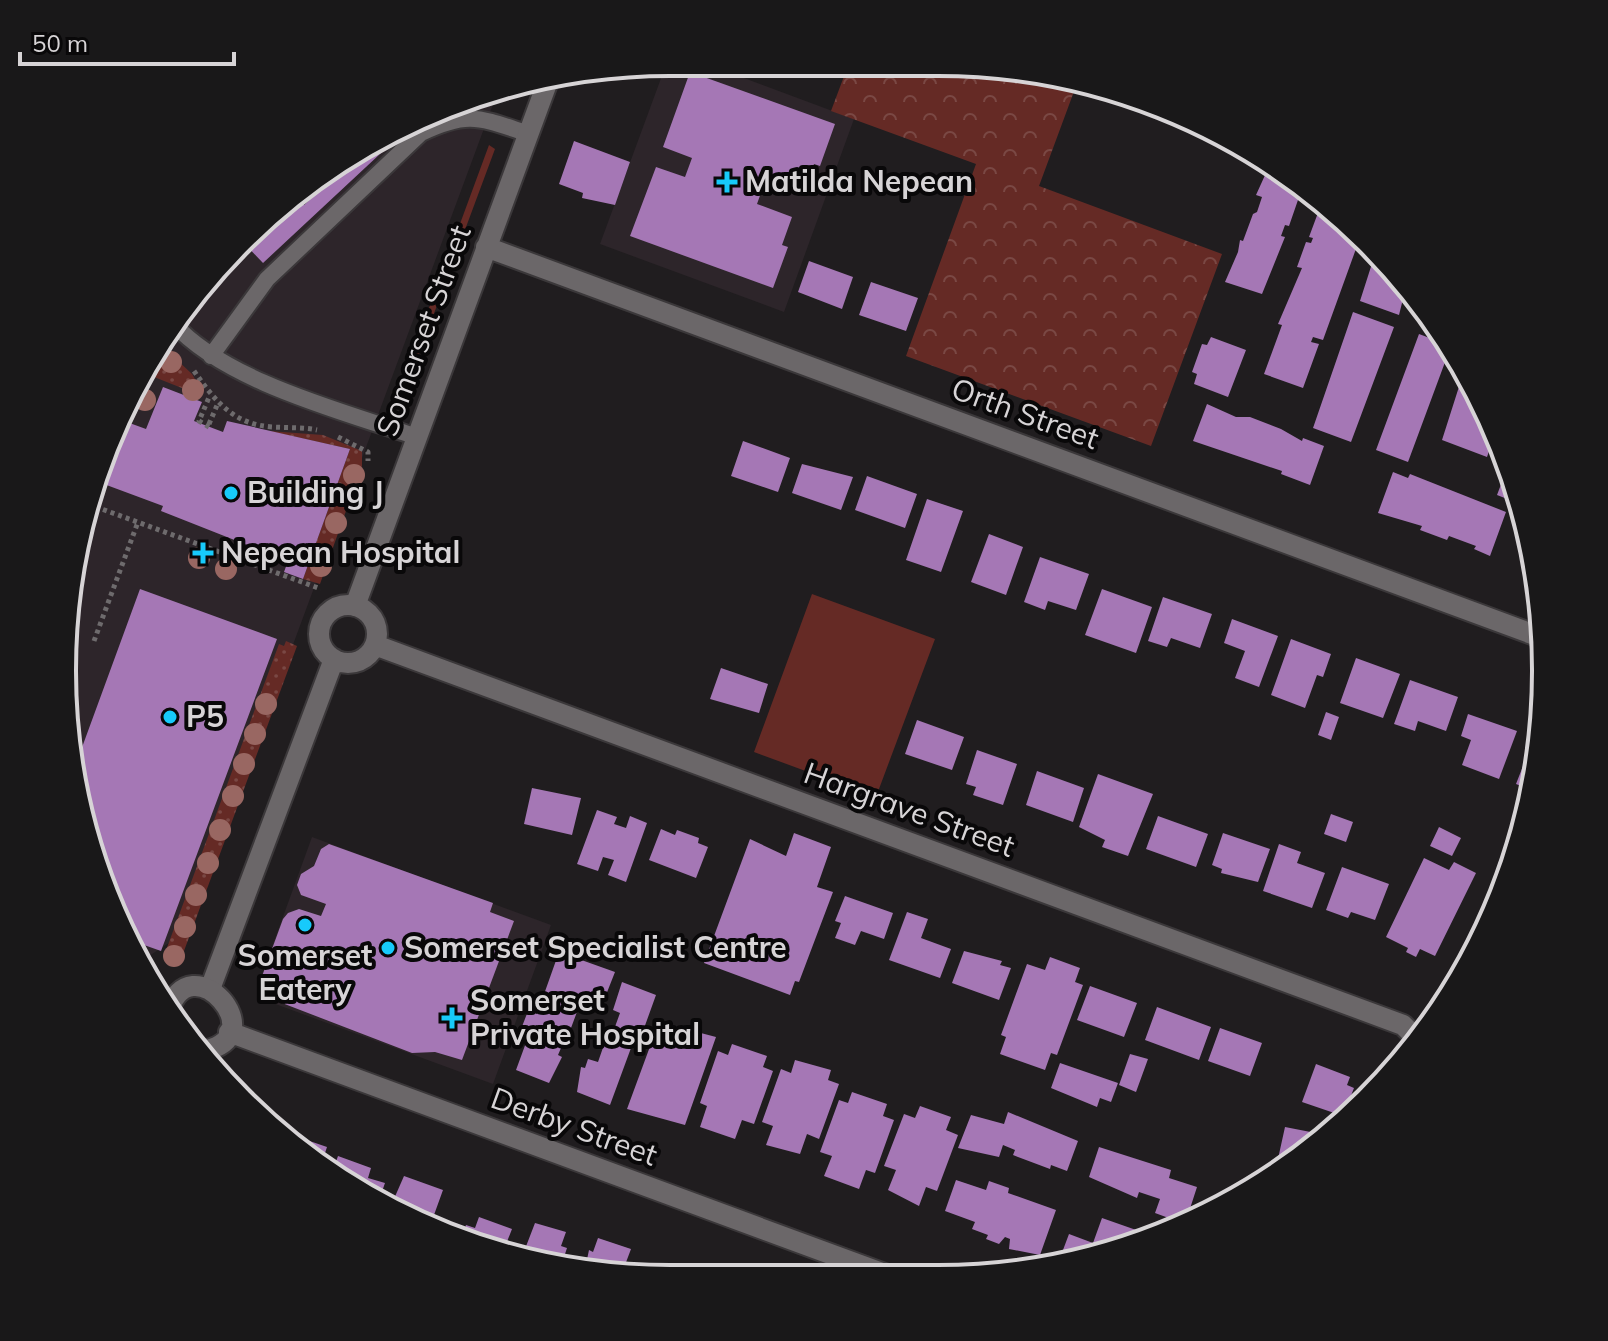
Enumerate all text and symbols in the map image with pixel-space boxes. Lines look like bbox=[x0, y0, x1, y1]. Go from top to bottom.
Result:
scale bar bbox=[20, 16, 234, 66]
text: 50 m bbox=[32, 28, 88, 58]
place label: Matilda Nepean bbox=[745, 162, 973, 200]
marker: Matilda Nepean bbox=[716, 171, 738, 193]
street label: Somerset Street bbox=[367, 220, 479, 441]
street label: Orth Street bbox=[947, 369, 1104, 457]
place label: Building J bbox=[247, 473, 384, 511]
marker: Building J bbox=[222, 484, 240, 502]
place label: Nepean Hospital bbox=[221, 533, 460, 571]
marker: Nepean Hospital bbox=[192, 542, 214, 564]
place label: P5 bbox=[186, 697, 224, 735]
marker: P5 bbox=[161, 708, 179, 726]
street label: Hargrave Street bbox=[799, 753, 1020, 865]
marker: Somerset Eatery bbox=[296, 916, 314, 934]
place label: Somerset Specialist Centre bbox=[404, 928, 787, 966]
place label: Somerset Eatery bbox=[238, 936, 372, 1008]
marker: Somerset Specialist Centre bbox=[379, 939, 397, 957]
place label: Somerset Private Hospital bbox=[470, 981, 700, 1053]
marker: Somerset Private Hospital bbox=[441, 1007, 463, 1029]
street label: Derby Street bbox=[486, 1078, 663, 1174]

